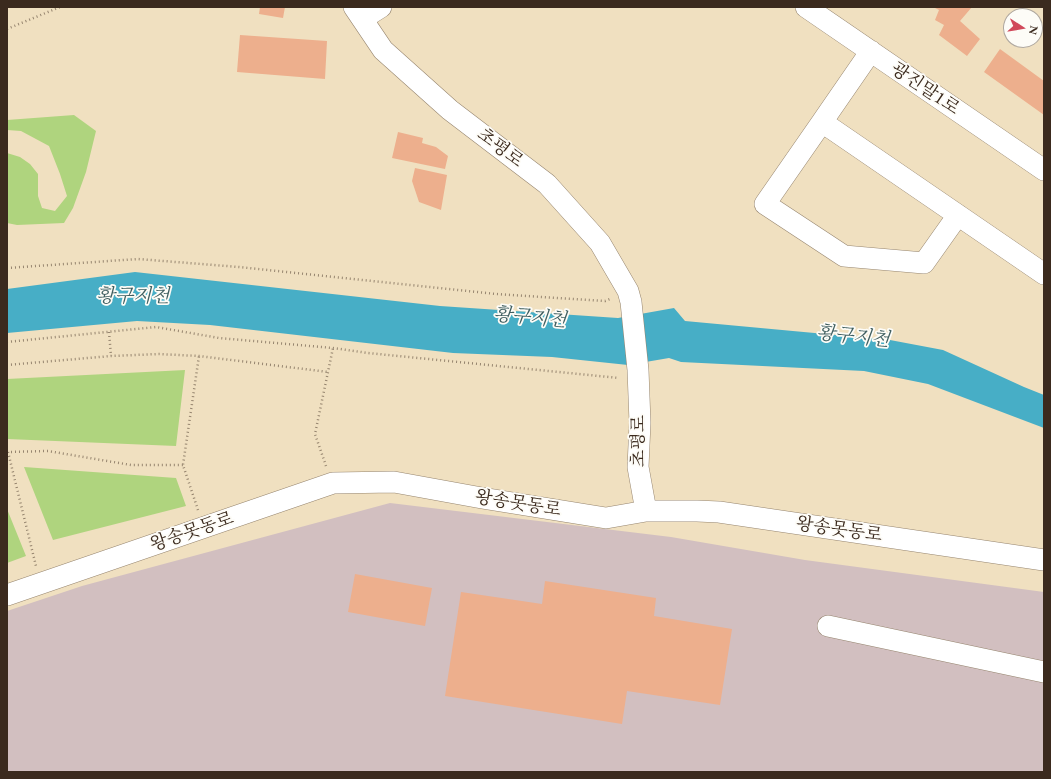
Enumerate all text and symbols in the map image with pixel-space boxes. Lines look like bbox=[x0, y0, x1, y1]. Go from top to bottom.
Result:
north arrow bbox=[1003, 8, 1043, 48]
text: N bbox=[1026, 24, 1042, 36]
street label: 광진말1로 bbox=[887, 58, 963, 120]
street label: 초평로 bbox=[473, 124, 527, 172]
water label: 황구지천 bbox=[96, 286, 170, 308]
water label: 황구지천 bbox=[492, 303, 568, 333]
water label: 황구지천 bbox=[815, 322, 891, 352]
street label: 초평로 bbox=[628, 415, 650, 467]
street label: 왕송못동로 bbox=[473, 487, 563, 521]
street label: 왕송못동로 bbox=[147, 508, 237, 556]
street label: 왕송못동로 bbox=[794, 513, 884, 547]

